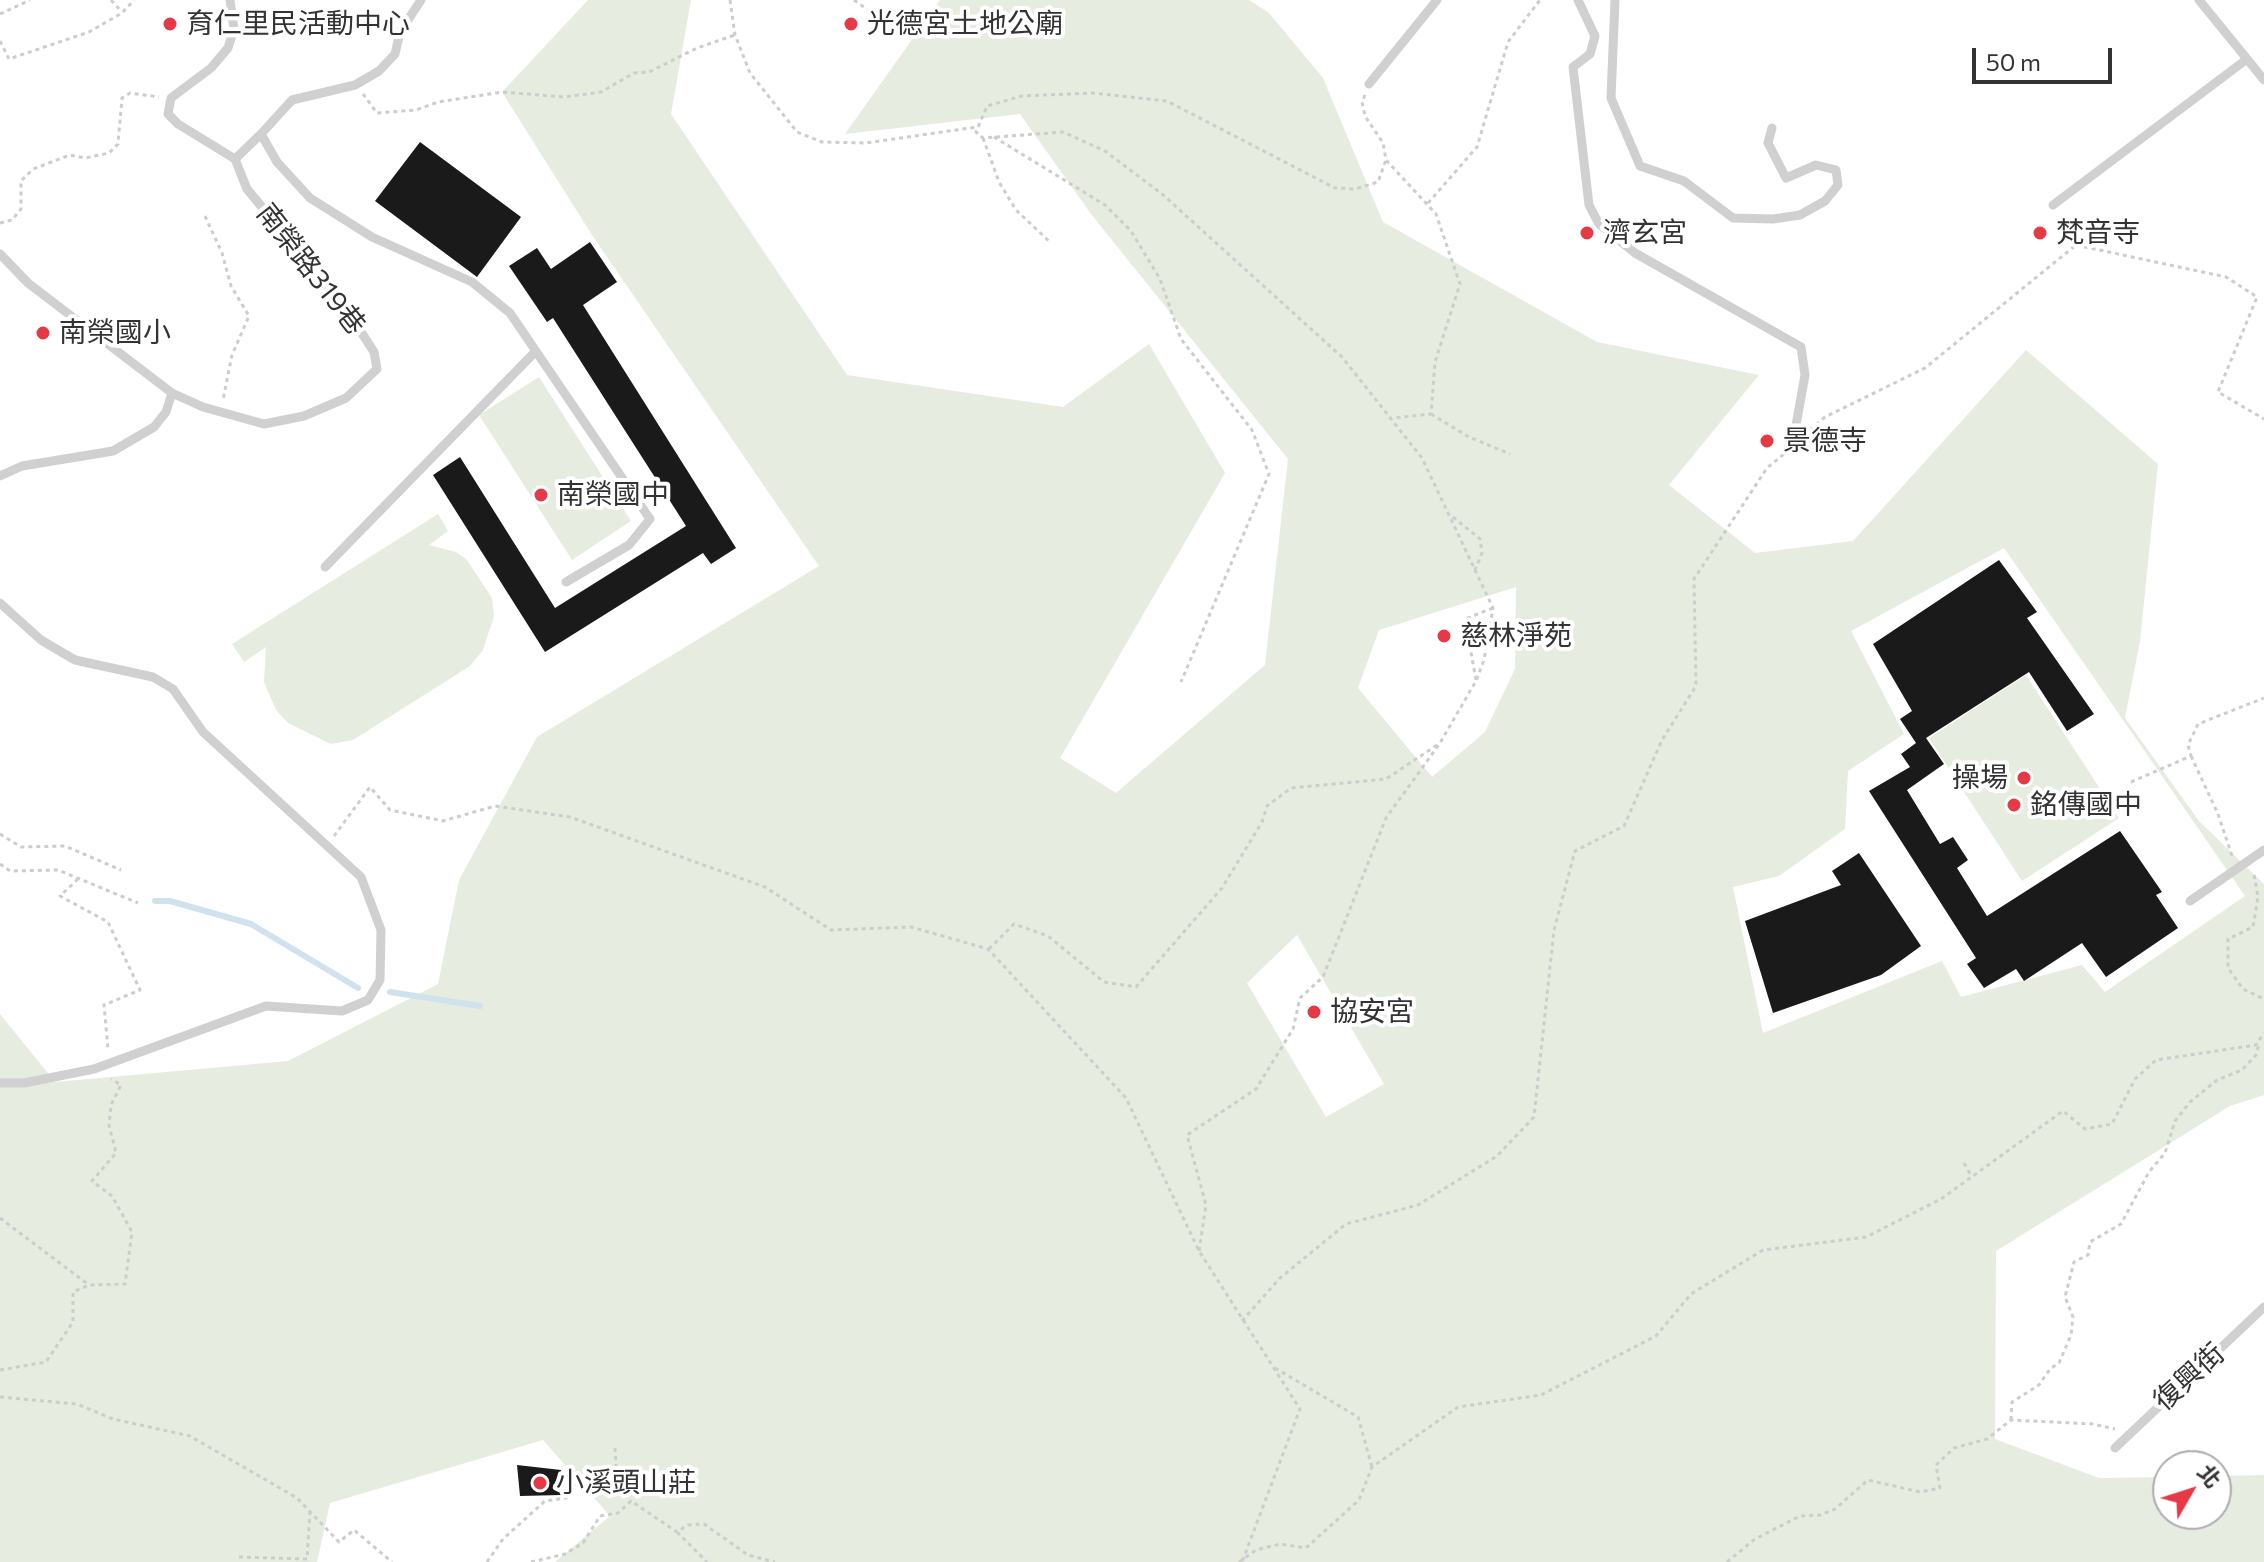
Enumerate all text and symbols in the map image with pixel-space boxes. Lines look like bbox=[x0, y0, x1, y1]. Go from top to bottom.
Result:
place label: 育仁里民活動中心 bbox=[186, 7, 410, 41]
place label: 光德宮土地公廟 bbox=[867, 7, 1063, 41]
marker: 育仁里民活動中心 bbox=[161, 15, 179, 33]
marker: 光德宮土地公廟 bbox=[842, 15, 860, 33]
scale bar bbox=[1976, 32, 2116, 82]
text: 50 m bbox=[1986, 47, 2041, 76]
street label: 南榮路319巷 bbox=[249, 197, 373, 341]
place label: 濟玄宮 bbox=[1603, 216, 1687, 250]
place label: 梵音寺 bbox=[2056, 216, 2140, 250]
marker: 濟玄宮 bbox=[1578, 224, 1596, 242]
marker: 梵音寺 bbox=[2031, 224, 2049, 242]
place label: 南榮國小 bbox=[59, 316, 171, 350]
marker: 南榮國小 bbox=[34, 324, 52, 342]
place label: 景德寺 bbox=[1783, 424, 1867, 458]
marker: 景德寺 bbox=[1758, 432, 1776, 450]
place label: 南榮國中 bbox=[557, 478, 669, 512]
marker: 南榮國中 bbox=[532, 486, 550, 504]
place label: 慈林淨苑 bbox=[1460, 619, 1572, 653]
marker: 慈林淨苑 bbox=[1435, 627, 1453, 645]
place label: 操場 bbox=[1952, 761, 2008, 795]
marker: 操場 bbox=[2015, 769, 2033, 787]
place label: 銘傳國中 bbox=[2030, 788, 2142, 822]
marker: 銘傳國中 bbox=[2005, 796, 2023, 814]
place label: 協安宮 bbox=[1330, 995, 1414, 1029]
marker: 協安宮 bbox=[1305, 1003, 1323, 1021]
street label: 復興街 bbox=[2147, 1336, 2231, 1418]
north arrow bbox=[2152, 1450, 2232, 1530]
text: 北 bbox=[2192, 1459, 2227, 1493]
place label: 小溪頭山莊 bbox=[556, 1466, 696, 1500]
marker: 小溪頭山莊 bbox=[531, 1474, 549, 1492]

